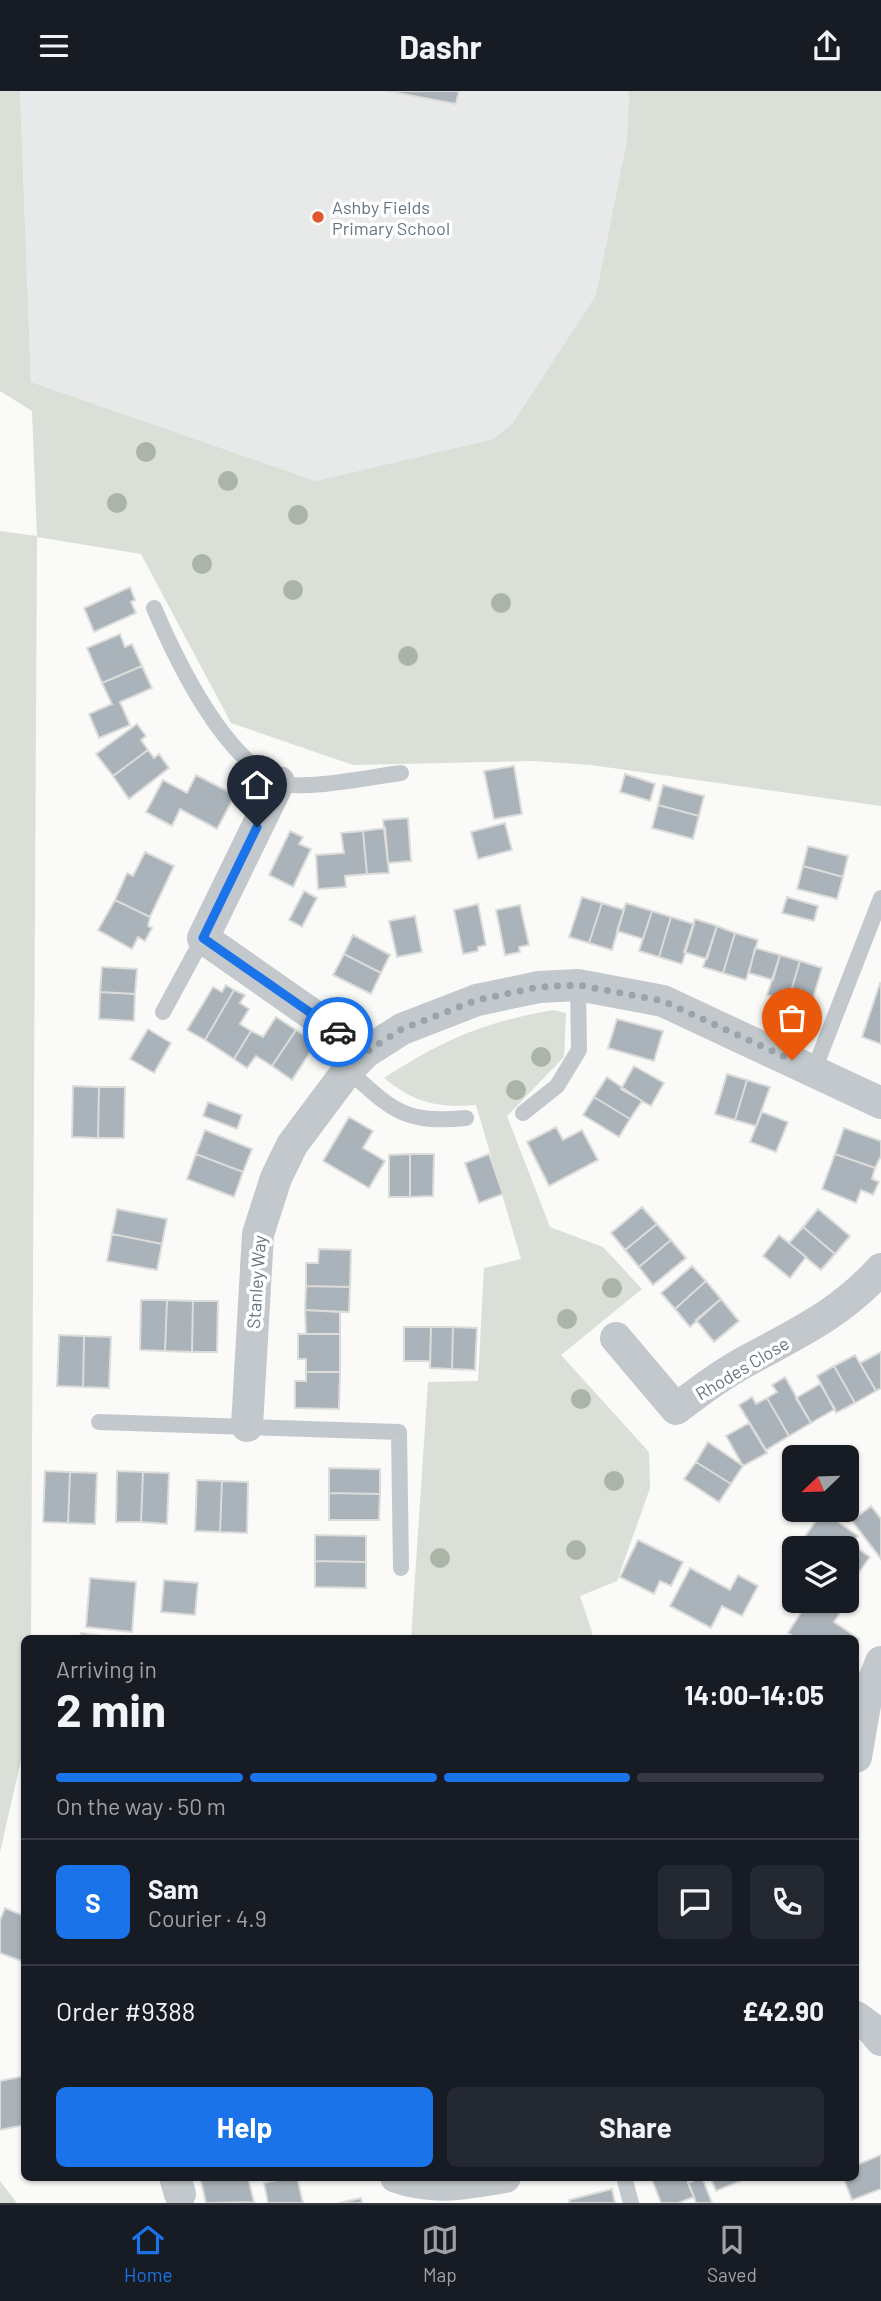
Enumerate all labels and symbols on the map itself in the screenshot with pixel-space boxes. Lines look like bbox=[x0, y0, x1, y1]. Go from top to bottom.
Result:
place label: Ashby Fields Primary School bbox=[332, 196, 450, 239]
marker: Ashby Fields Primary School bbox=[310, 209, 326, 225]
pin bbox=[227, 755, 287, 827]
pin bbox=[762, 988, 822, 1060]
courier bbox=[303, 997, 373, 1067]
street label: Stanley Way bbox=[242, 1234, 270, 1330]
street label: Rhodes Close bbox=[691, 1332, 793, 1404]
north arrow bbox=[782, 1445, 859, 1523]

